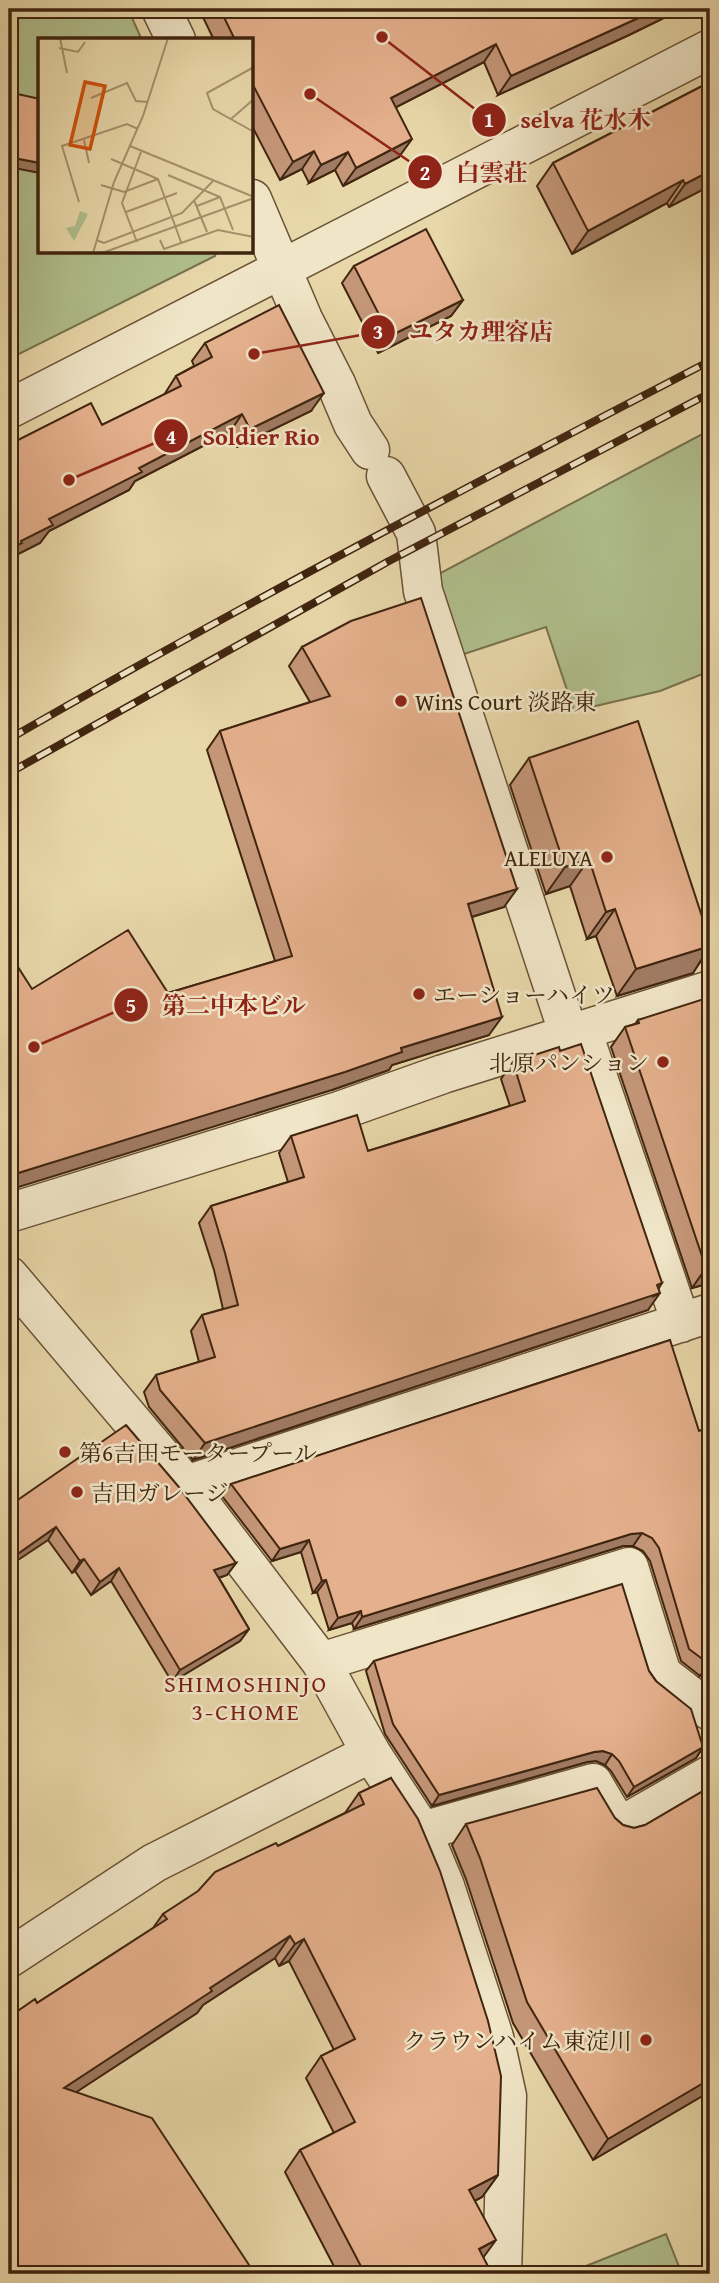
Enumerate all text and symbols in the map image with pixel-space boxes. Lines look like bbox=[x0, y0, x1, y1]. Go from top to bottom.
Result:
inset map bbox=[38, 38, 254, 254]
callout: selva 花水木 bbox=[472, 97, 666, 142]
text: selva 花水木 bbox=[521, 102, 651, 137]
text: 1 bbox=[484, 104, 494, 135]
callout: 白雲荘 bbox=[407, 150, 542, 195]
text: 白雲荘 bbox=[456, 155, 528, 190]
text: 2 bbox=[420, 157, 430, 188]
callout: ユタカ理容店 bbox=[360, 309, 567, 354]
text: ユタカ理容店 bbox=[409, 314, 553, 349]
text: 3 bbox=[373, 316, 383, 347]
callout: Soldier Rio bbox=[154, 414, 334, 459]
text: Soldier Rio bbox=[202, 419, 320, 454]
text: 4 bbox=[166, 421, 177, 452]
place label: Wins Court 淡路東 bbox=[415, 685, 596, 718]
marker: Wins Court 淡路東 bbox=[393, 693, 409, 709]
place label: ALELUYA bbox=[504, 841, 593, 874]
marker: ALELUYA bbox=[599, 849, 615, 865]
place label: エーショーハイツ bbox=[433, 978, 615, 1011]
callout: 第二中本ビル bbox=[113, 983, 320, 1028]
marker: エーショーハイツ bbox=[411, 986, 427, 1002]
text: 第二中本ビル bbox=[162, 988, 306, 1023]
text: 5 bbox=[126, 990, 136, 1021]
place label: 北原パンション bbox=[489, 1046, 649, 1079]
marker: 北原パンション bbox=[655, 1054, 671, 1070]
place label: 第6吉田モータープール bbox=[79, 1436, 317, 1469]
marker: 第6吉田モータープール bbox=[57, 1444, 73, 1460]
place label: 吉田ガレージ bbox=[91, 1476, 229, 1509]
marker: 吉田ガレージ bbox=[69, 1484, 85, 1500]
district label: SHIMOSHINJO 3-CHOME bbox=[164, 1666, 328, 1729]
place label: クラウンハイム東淀川 bbox=[404, 2024, 632, 2057]
marker: クラウンハイム東淀川 bbox=[638, 2032, 654, 2048]

